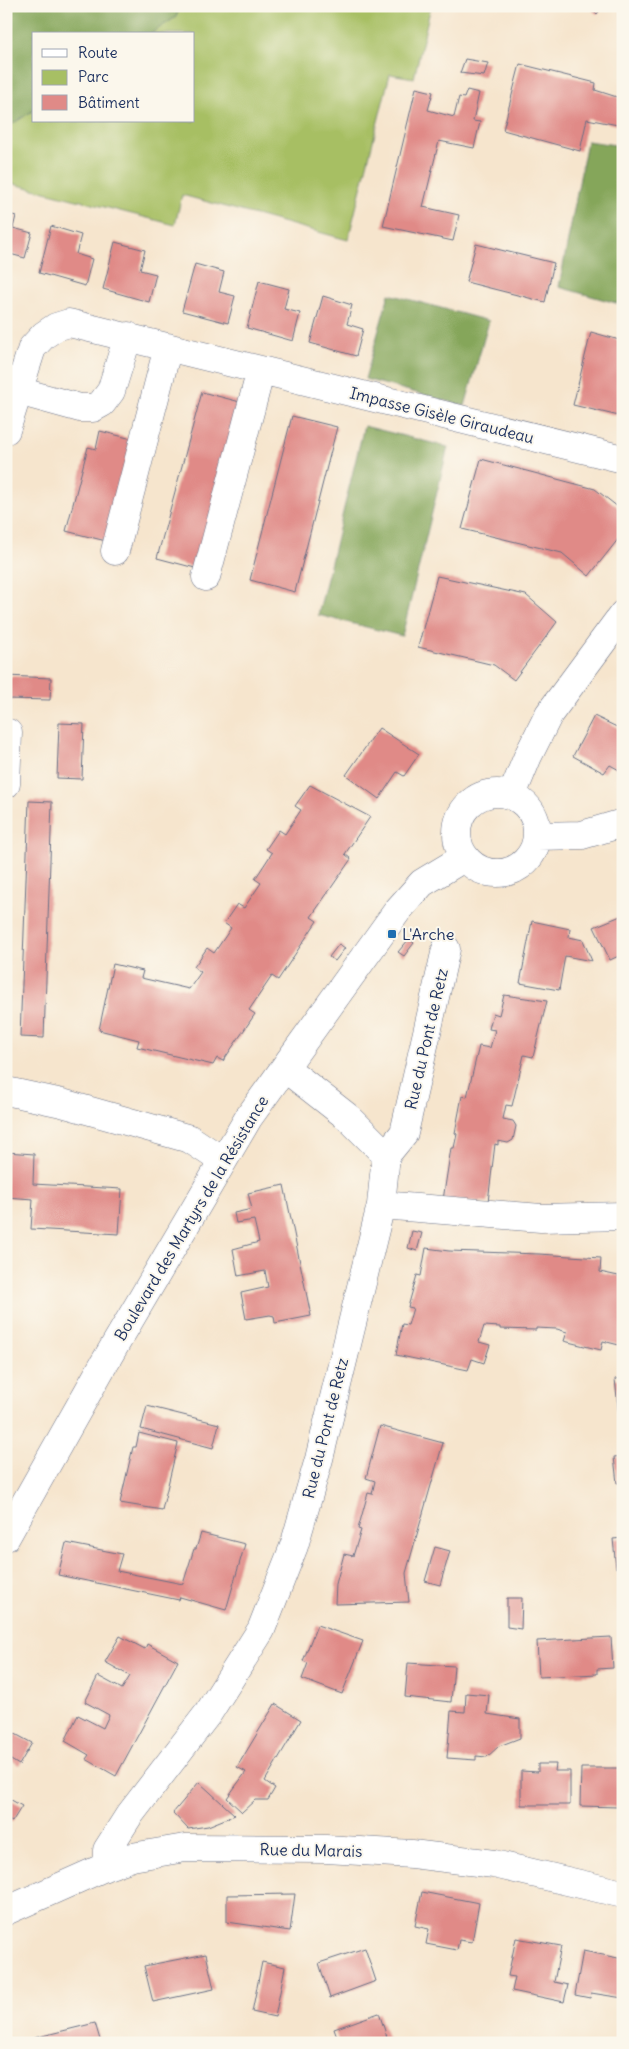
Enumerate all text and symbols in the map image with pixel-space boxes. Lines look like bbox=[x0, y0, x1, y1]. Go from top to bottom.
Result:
legend bbox=[32, 32, 195, 122]
text: Route bbox=[78, 43, 118, 62]
text: Parc bbox=[78, 67, 109, 86]
text: Bâtiment bbox=[78, 93, 140, 112]
street label: Impasse Gisèle Giraudeau bbox=[348, 382, 536, 448]
place label: L'Arche bbox=[402, 924, 454, 944]
marker: L'Arche bbox=[386, 928, 398, 940]
street label: Rue du Pont de Retz bbox=[400, 966, 452, 1112]
street label: Boulevard des Martyrs de la Résistance bbox=[110, 1092, 272, 1344]
street label: Rue du Pont de Retz bbox=[298, 1355, 352, 1500]
street label: Rue du Marais bbox=[259, 1839, 363, 1861]

